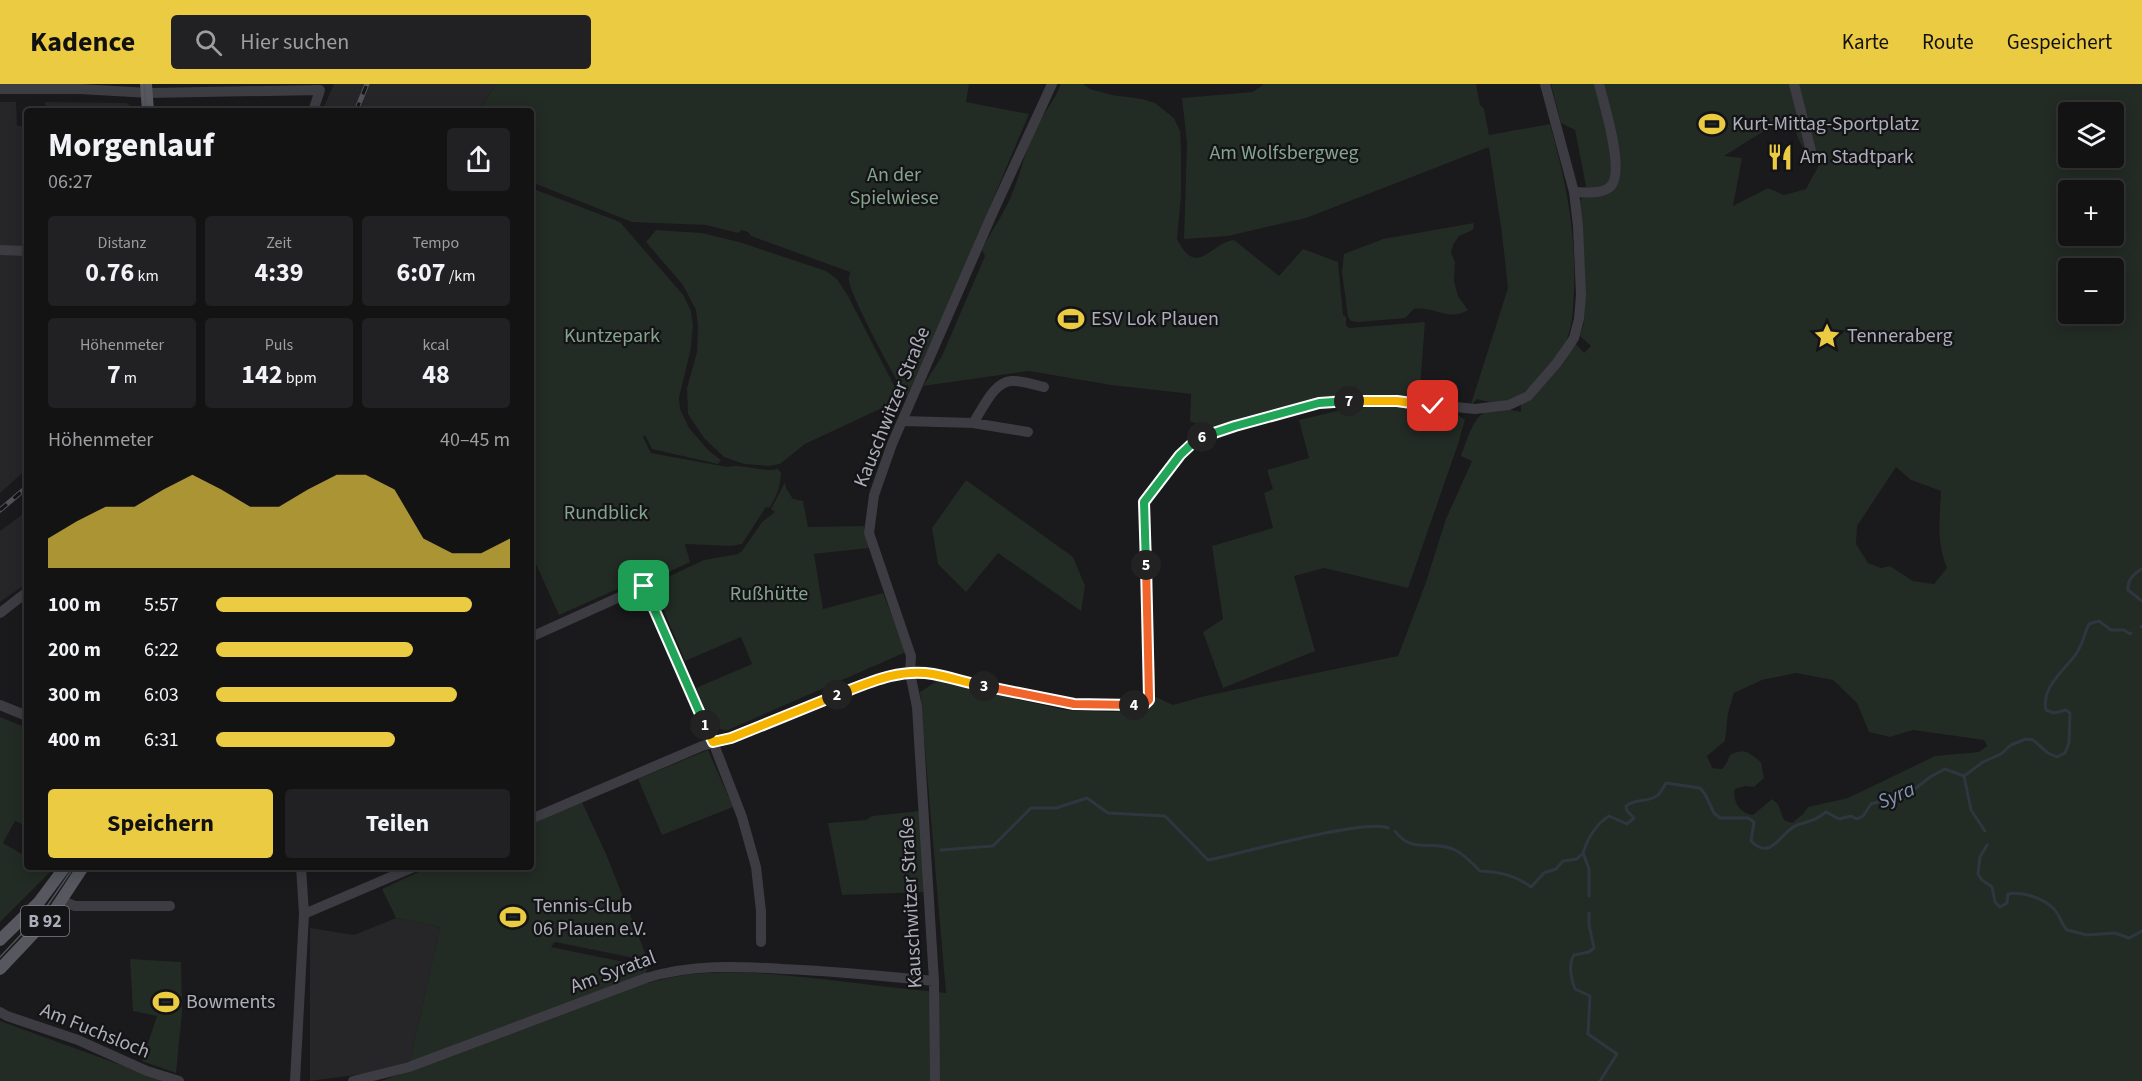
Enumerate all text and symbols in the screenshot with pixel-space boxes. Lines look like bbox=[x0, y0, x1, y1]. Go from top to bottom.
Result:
search box bbox=[171, 15, 591, 69]
text: Kadence bbox=[30, 22, 135, 62]
icon: search bbox=[192, 26, 225, 59]
text: Hier suchen bbox=[240, 26, 349, 58]
text: Karte bbox=[1842, 27, 1889, 57]
text: Route bbox=[1922, 27, 1974, 57]
text: Gespeichert bbox=[2007, 27, 2112, 57]
map controls bbox=[2058, 102, 2124, 324]
button: layers bbox=[2058, 102, 2124, 168]
sports icon: Kurt-Mittag-Sportplatz bbox=[1697, 109, 1727, 139]
place label: Kurt-Mittag-Sportplatz bbox=[1732, 110, 1919, 138]
text: Morgenlauf bbox=[48, 122, 214, 169]
button: share bbox=[447, 128, 510, 191]
park label: Am Wolfsbergweg bbox=[1209, 139, 1359, 167]
restaurant icon: Am Stadtpark bbox=[1765, 142, 1795, 172]
place label: Am Stadtpark bbox=[1800, 143, 1914, 171]
park label: An der Spielwiese bbox=[849, 161, 939, 212]
text: 06:27 bbox=[48, 168, 93, 196]
button: + bbox=[2058, 180, 2124, 246]
text: Distanz bbox=[98, 232, 146, 254]
text: Zeit bbox=[266, 232, 292, 254]
text: Tempo bbox=[413, 232, 459, 254]
text: 0.76 bbox=[85, 254, 134, 291]
text: 4:39 bbox=[255, 254, 303, 291]
text: 6:07 bbox=[397, 254, 446, 291]
button: − bbox=[2058, 258, 2124, 324]
text: km bbox=[134, 265, 159, 287]
text: /km bbox=[446, 265, 475, 287]
sports icon: ESV Lok Plauen bbox=[1056, 304, 1086, 334]
place label: ESV Lok Plauen bbox=[1091, 305, 1219, 333]
place icon: Tenneraberg bbox=[1812, 321, 1842, 351]
park label: Kuntzepark bbox=[564, 322, 660, 350]
street label: Kauschwitzer Straße bbox=[847, 322, 937, 492]
place label: Tenneraberg bbox=[1847, 322, 1952, 350]
text: Höhenmeter bbox=[80, 334, 164, 356]
text: Puls bbox=[265, 334, 293, 356]
text: kcal bbox=[423, 334, 449, 356]
text: 7 bbox=[107, 356, 121, 393]
text: 142 bbox=[241, 356, 282, 393]
text: 48 bbox=[422, 356, 450, 393]
text: m bbox=[121, 367, 137, 389]
text: bpm bbox=[282, 367, 317, 389]
pin bbox=[1407, 380, 1458, 431]
pin: 7 bbox=[1334, 386, 1364, 416]
icon: check bbox=[1416, 389, 1449, 422]
text: 7 bbox=[1345, 390, 1353, 412]
pin: 6 bbox=[1187, 422, 1217, 452]
text: Höhenmeter bbox=[48, 426, 153, 454]
text: 40–45 m bbox=[440, 426, 510, 454]
text: 6 bbox=[1198, 426, 1206, 448]
park label: Rundblick bbox=[564, 499, 648, 527]
pin: 5 bbox=[1131, 550, 1161, 580]
text: 5 bbox=[1142, 554, 1150, 576]
pin bbox=[618, 560, 669, 611]
icon: arrive bbox=[627, 569, 660, 602]
park label: Rußhütte bbox=[730, 580, 808, 608]
text: 100 m bbox=[48, 591, 101, 619]
text: 5:57 bbox=[144, 591, 179, 619]
text: 200 m bbox=[48, 636, 101, 664]
text: 6:22 bbox=[144, 636, 179, 664]
pin: 3 bbox=[969, 671, 999, 701]
text: 3 bbox=[980, 675, 988, 697]
pin: 2 bbox=[822, 680, 852, 710]
text: 300 m bbox=[48, 681, 101, 709]
text: 6:03 bbox=[144, 681, 179, 709]
text: 2 bbox=[833, 684, 841, 706]
pin: 4 bbox=[1119, 690, 1149, 720]
text: 4 bbox=[1130, 694, 1138, 716]
pin: 1 bbox=[690, 710, 720, 740]
text: 1 bbox=[701, 714, 709, 736]
text: 400 m bbox=[48, 726, 101, 754]
text: 6:31 bbox=[144, 726, 179, 754]
water label: Syra bbox=[1873, 774, 1919, 816]
button: Speichern bbox=[48, 789, 273, 858]
button: Teilen bbox=[285, 789, 510, 858]
street label: Kauschwitzer Straße bbox=[893, 817, 929, 989]
place label: Tennis-Club 06 Plauen e.V. bbox=[533, 892, 647, 943]
sports icon: Tennis-Club 06 Plauen e.V. bbox=[498, 902, 528, 932]
road number: B 92 bbox=[21, 906, 69, 936]
street label: Am Syratal bbox=[566, 944, 660, 1000]
sports icon: Bowments bbox=[151, 987, 181, 1017]
place label: Bowments bbox=[186, 988, 275, 1016]
street label: Am Fuchsloch bbox=[36, 996, 154, 1066]

